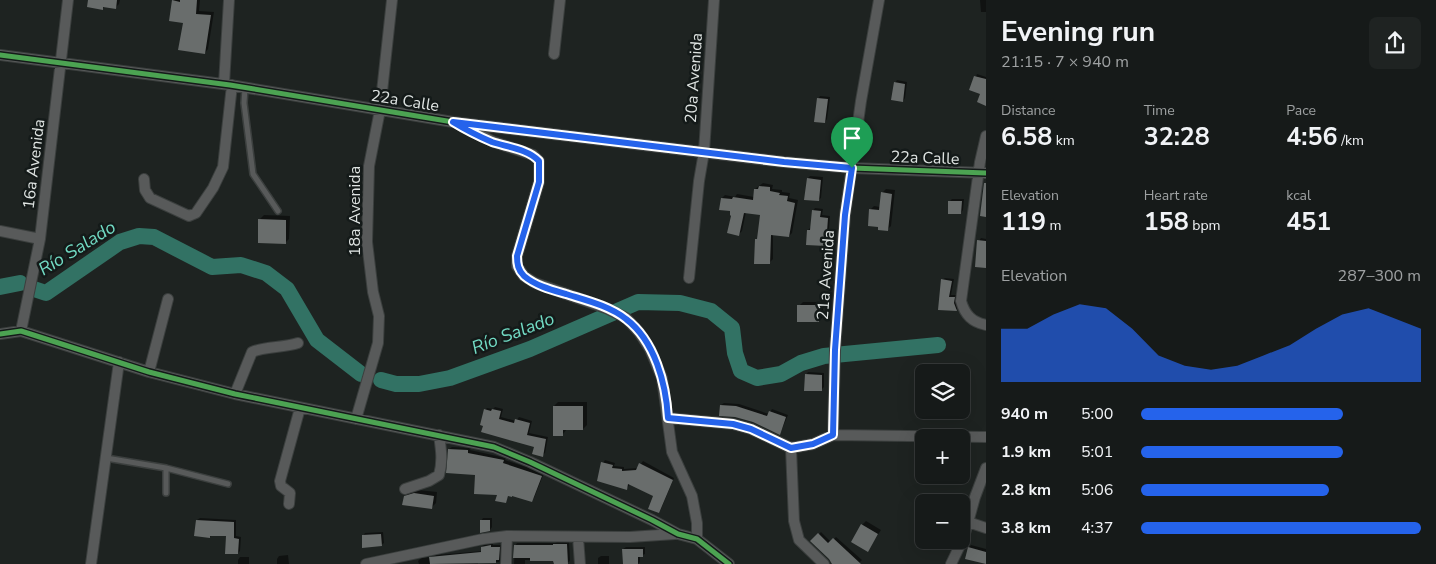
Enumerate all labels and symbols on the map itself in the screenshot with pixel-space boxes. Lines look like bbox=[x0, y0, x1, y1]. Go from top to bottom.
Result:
street label: 20a Avenida bbox=[680, 32, 708, 124]
street label: 22a Calle bbox=[369, 85, 441, 117]
pin bbox=[831, 117, 873, 168]
street label: 16a Avenida bbox=[18, 118, 50, 210]
street label: 22a Calle bbox=[890, 146, 960, 170]
street label: 18a Avenida bbox=[344, 166, 366, 256]
water label: Río Salado bbox=[34, 215, 120, 281]
street label: 21a Avenida bbox=[812, 229, 840, 321]
water label: Río Salado bbox=[468, 306, 558, 360]

